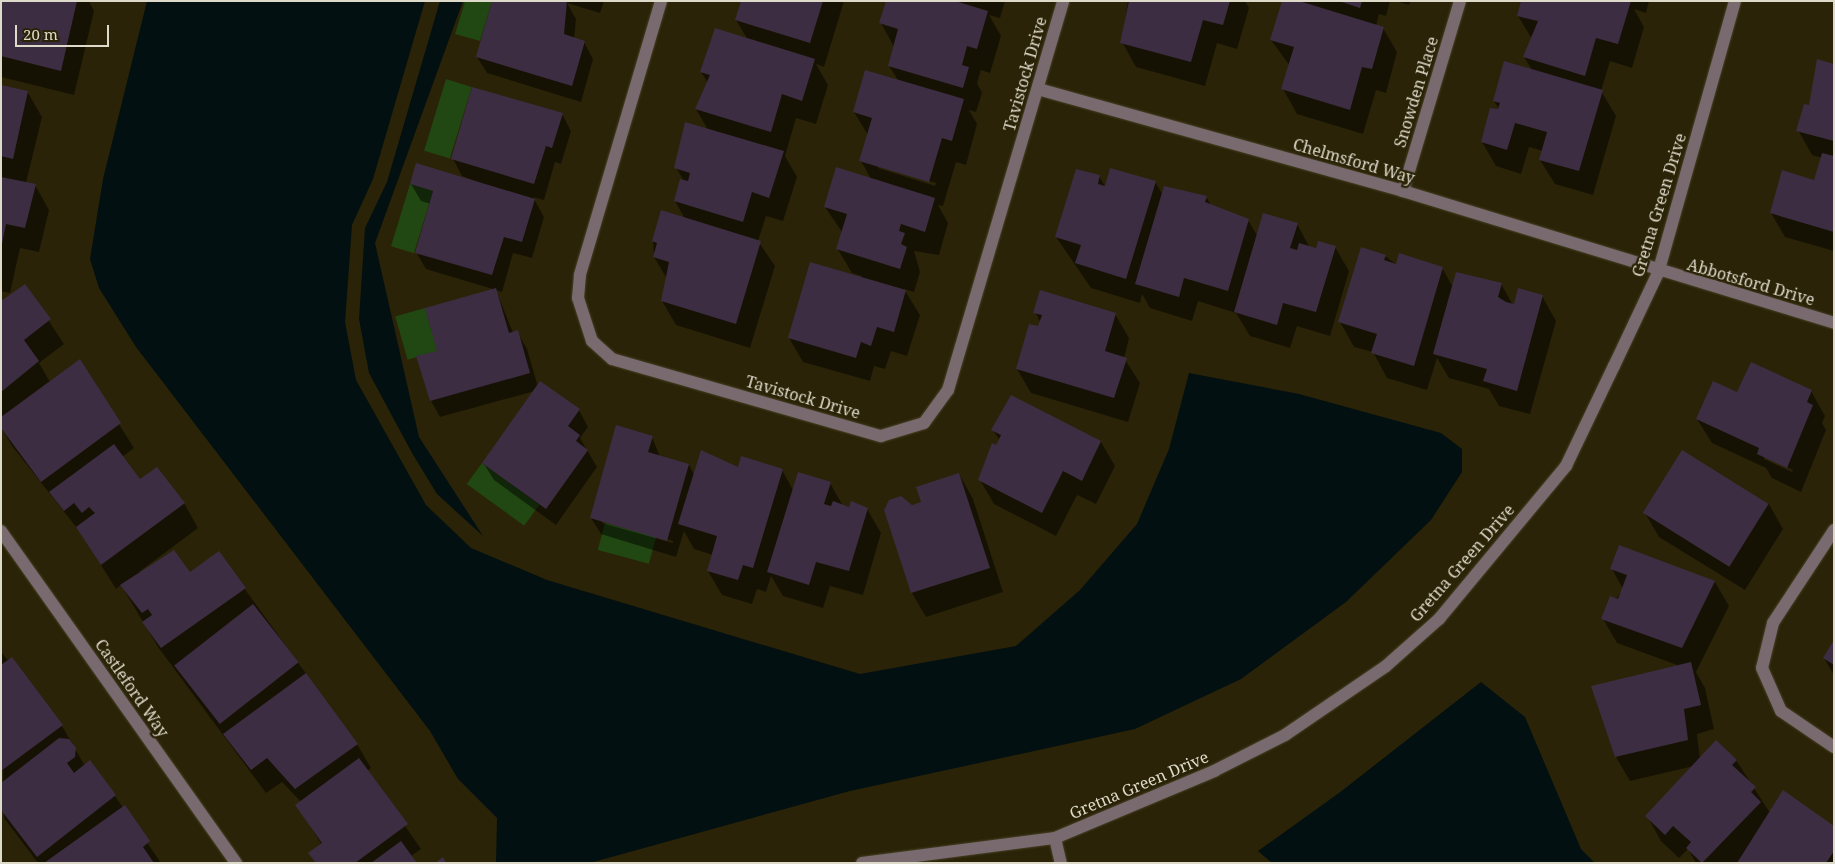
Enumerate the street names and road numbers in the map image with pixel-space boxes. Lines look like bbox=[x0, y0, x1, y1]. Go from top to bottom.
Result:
street label: Tavistock Drive bbox=[999, 14, 1051, 134]
street label: Snowden Place bbox=[1390, 34, 1442, 150]
street label: Gretna Green Drive bbox=[1628, 131, 1690, 279]
street label: Chelmsford Way bbox=[1291, 134, 1417, 188]
street label: Abbotsford Drive bbox=[1685, 255, 1817, 309]
street label: Tavistock Drive bbox=[743, 371, 863, 423]
street label: Gretna Green Drive bbox=[1406, 500, 1518, 626]
street label: Castleford Way bbox=[91, 635, 173, 741]
street label: Gretna Green Drive bbox=[1067, 747, 1211, 823]

